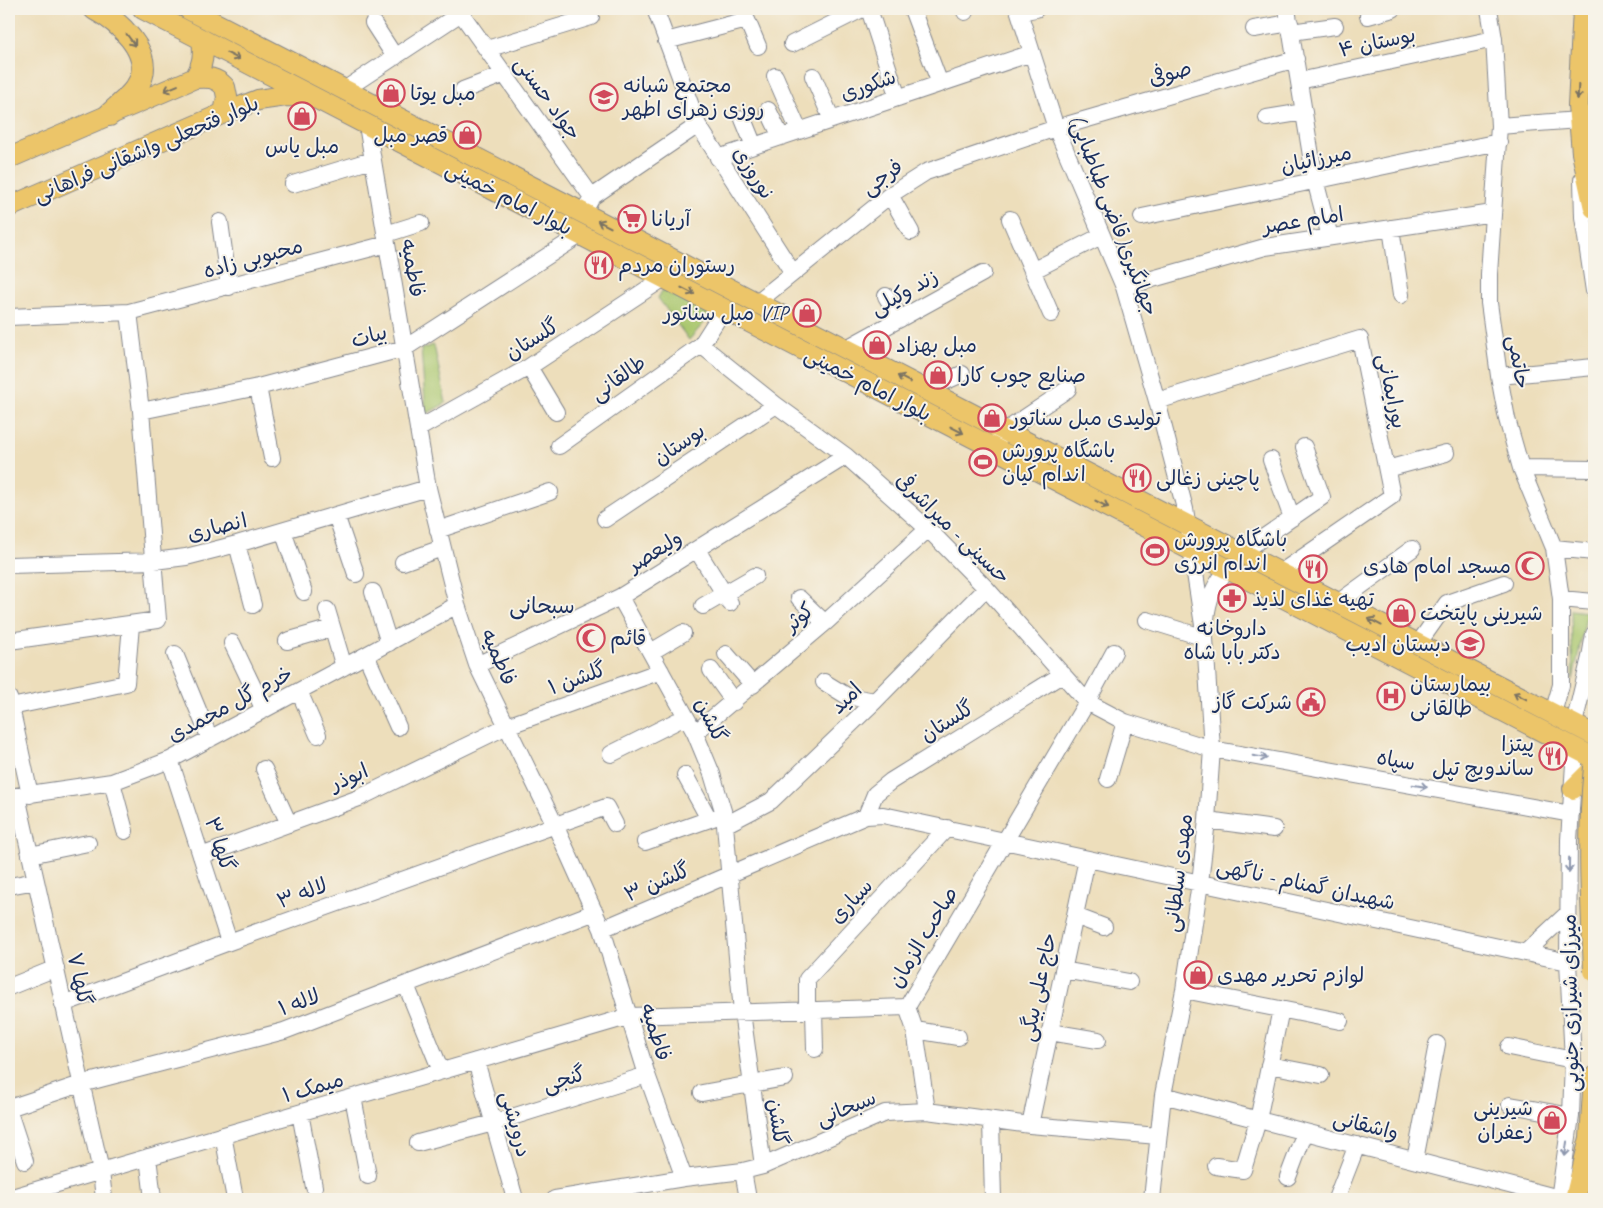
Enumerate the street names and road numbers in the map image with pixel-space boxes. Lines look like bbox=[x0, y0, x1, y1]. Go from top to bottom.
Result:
street label: بوستان ۴ bbox=[1336, 21, 1418, 63]
street label: جواد حسنی bbox=[508, 51, 587, 146]
street label: صوفی bbox=[1145, 54, 1195, 92]
street label: شکوری bbox=[837, 63, 899, 107]
street label: بلوار فتحعلی واشقانی فراهانی bbox=[29, 90, 263, 209]
street label: جهانگیری(قاضی طباطبایی) bbox=[1063, 111, 1164, 320]
street label: میرزائیان bbox=[1278, 139, 1354, 179]
street label: نوروزی bbox=[727, 141, 781, 205]
street label: فرجی bbox=[856, 153, 908, 202]
street label: بلوار امام خمینی bbox=[440, 155, 577, 244]
street label: امام عصر bbox=[1258, 201, 1346, 243]
street label: محبوبی زاده bbox=[200, 232, 306, 285]
street label: فاطمیه bbox=[396, 237, 430, 299]
street label: زند وکیلی bbox=[866, 263, 943, 322]
street label: گلستان bbox=[500, 312, 564, 366]
street label: بیات bbox=[348, 319, 390, 353]
street label: حاتمی bbox=[1501, 333, 1536, 391]
street label: بلوار امام خمینی bbox=[799, 341, 936, 430]
street label: طالقانی bbox=[585, 349, 651, 408]
street label: پورایمانی bbox=[1370, 351, 1413, 431]
street label: بوستان bbox=[648, 417, 710, 471]
street label: حسینی - میراشرفی bbox=[890, 466, 1016, 590]
street label: انصاری bbox=[184, 507, 250, 547]
street label: ولیعصر bbox=[621, 524, 687, 579]
street label: کوثر bbox=[777, 597, 820, 639]
street label: فاطمیه bbox=[476, 625, 522, 689]
street label: گلشن ۱ bbox=[545, 656, 609, 700]
street label: خرم گل محمدی bbox=[163, 660, 298, 751]
street label: امید bbox=[825, 677, 867, 719]
street label: گلشن bbox=[689, 693, 733, 747]
street label: گلستان bbox=[915, 694, 979, 748]
street label: سپاه bbox=[1375, 744, 1417, 776]
street label: ابوذر bbox=[324, 757, 372, 797]
street label: مهدی سلطانی bbox=[1158, 812, 1199, 934]
street label: گلها ۳ bbox=[199, 813, 241, 875]
street label: شهیدان گمنام - ناگهی bbox=[1214, 852, 1398, 919]
street label: گلشن ۳ bbox=[620, 857, 694, 907]
street label: لاله ۳ bbox=[273, 872, 331, 914]
street label: سیاری bbox=[824, 873, 878, 929]
street label: صاحب الزمان bbox=[883, 882, 963, 992]
street label: میرزای شیرازی جنوبی bbox=[1555, 914, 1586, 1092]
street label: حاج علی بیگی bbox=[1014, 930, 1063, 1044]
street label: گلها ۷ bbox=[62, 950, 98, 1008]
street label: لاله ۱ bbox=[275, 983, 323, 1021]
street label: فاطمیه bbox=[635, 1000, 677, 1064]
street label: گنجی bbox=[539, 1060, 589, 1099]
street label: میمک ۱ bbox=[279, 1066, 347, 1108]
street label: سبحانی bbox=[812, 1084, 880, 1133]
street label: درویشی bbox=[494, 1088, 537, 1160]
street label: گلشن bbox=[762, 1097, 794, 1147]
street label: واشقانی bbox=[1330, 1104, 1401, 1147]

